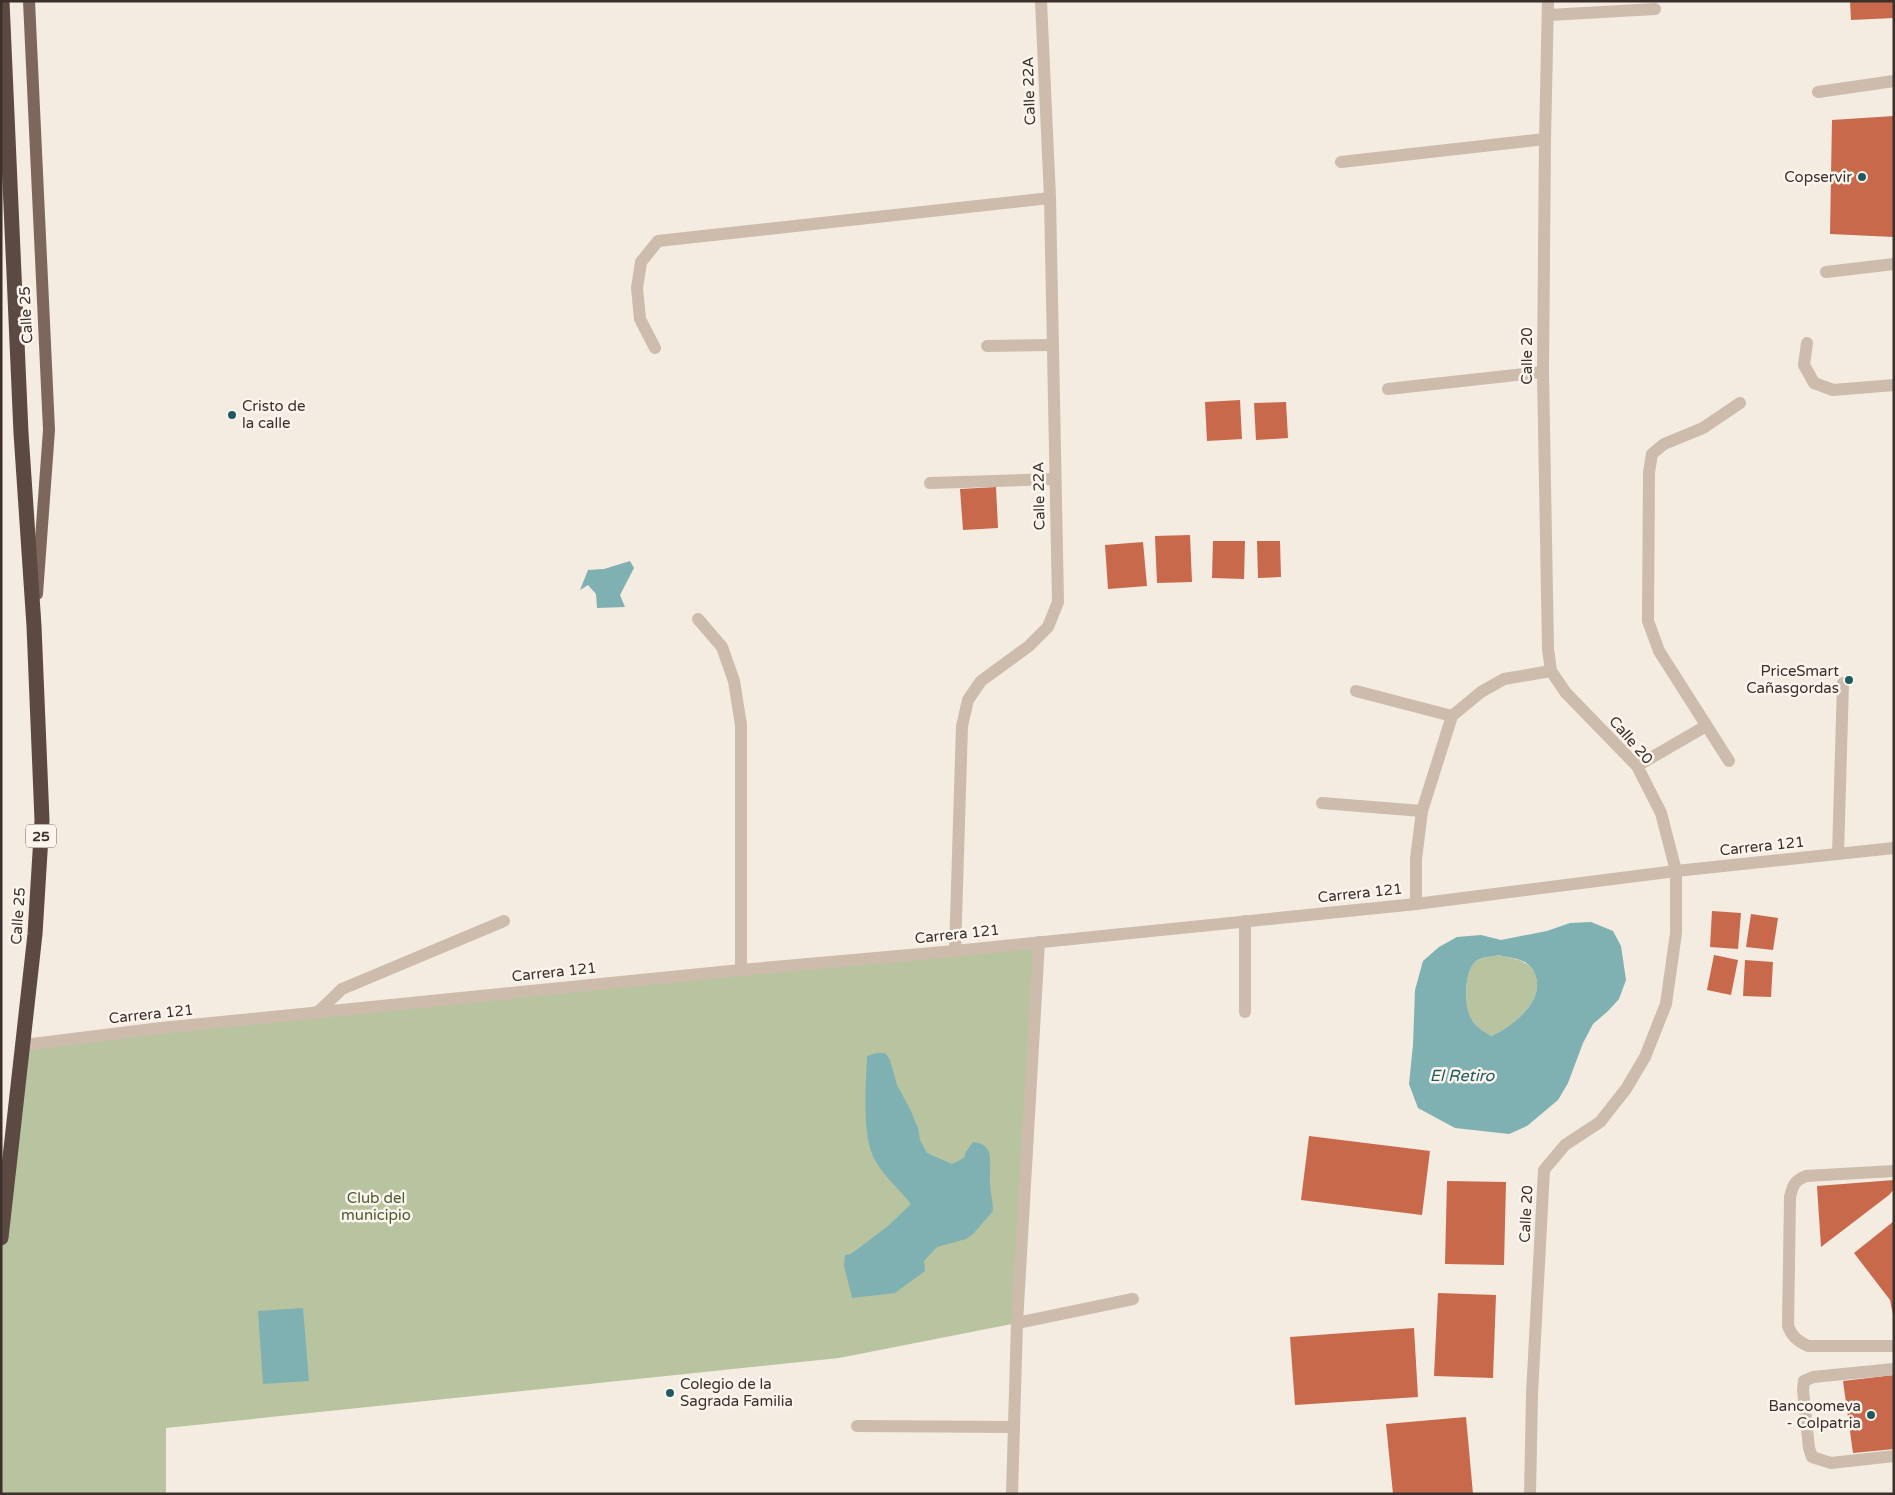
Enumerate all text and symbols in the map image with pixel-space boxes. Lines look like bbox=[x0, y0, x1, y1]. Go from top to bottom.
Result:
street label: Calle 22A bbox=[1019, 56, 1039, 126]
place label: Copservir bbox=[1784, 168, 1852, 186]
marker: Copservir bbox=[1856, 171, 1868, 183]
street label: Calle 25 bbox=[16, 286, 36, 344]
street label: Calle 20 bbox=[1518, 327, 1536, 385]
place label: Cristo de la calle bbox=[242, 397, 306, 432]
marker: Cristo de la calle bbox=[226, 409, 238, 421]
street label: Calle 22A bbox=[1029, 461, 1049, 531]
place label: PriceSmart Cañasgordas bbox=[1746, 662, 1839, 697]
marker: PriceSmart Cañasgordas bbox=[1843, 674, 1855, 686]
street label: Calle 20 bbox=[1605, 712, 1657, 768]
road number: 25 bbox=[26, 824, 56, 848]
street label: Carrera 121 bbox=[1719, 833, 1805, 859]
street label: Carrera 121 bbox=[1317, 880, 1403, 906]
street label: Calle 25 bbox=[7, 887, 29, 945]
street label: Carrera 121 bbox=[914, 921, 1000, 947]
street label: Carrera 121 bbox=[511, 959, 597, 985]
street label: Carrera 121 bbox=[108, 1001, 194, 1027]
water label: El Retiro bbox=[1430, 1066, 1496, 1086]
street label: Calle 20 bbox=[1516, 1185, 1536, 1243]
park label: Club del municipio bbox=[341, 1189, 411, 1224]
place label: Colegio de la Sagrada Familia bbox=[680, 1375, 793, 1410]
marker: Colegio de la Sagrada Familia bbox=[664, 1387, 676, 1399]
place label: Bancoomeva - Colpatria bbox=[1768, 1397, 1861, 1432]
marker: Bancoomeva - Colpatria bbox=[1865, 1409, 1877, 1421]

